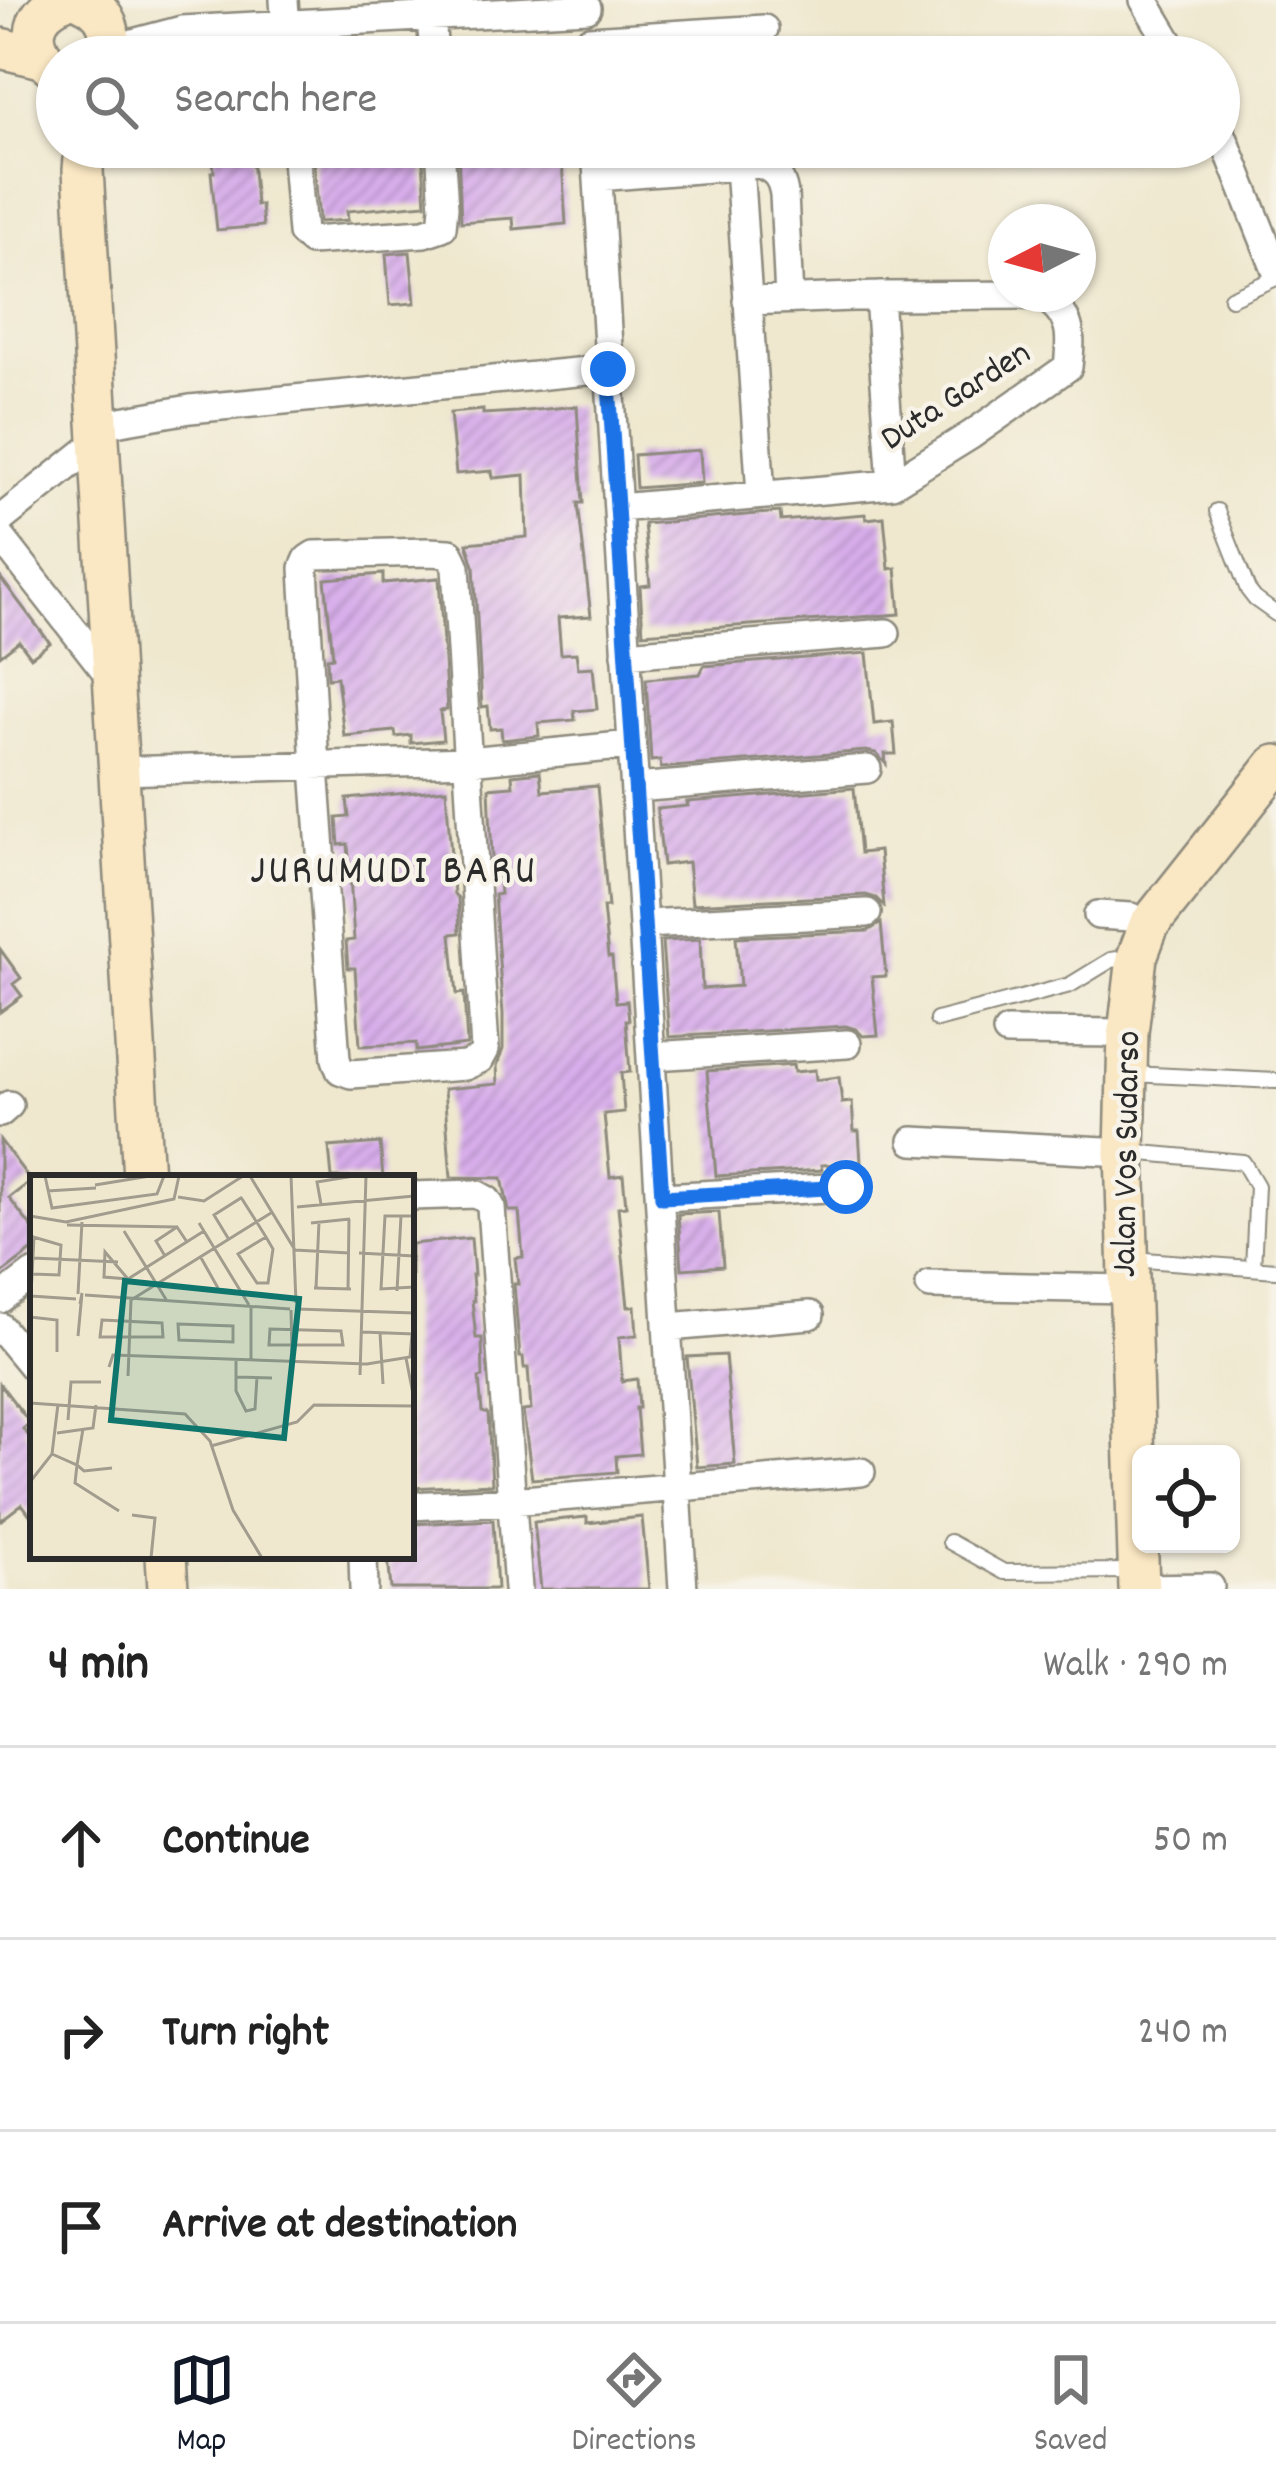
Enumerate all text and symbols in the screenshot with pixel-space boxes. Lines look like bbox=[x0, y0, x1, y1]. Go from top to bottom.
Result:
search box bbox=[36, 36, 1240, 168]
icon: search bbox=[78, 69, 144, 135]
text: Search here bbox=[174, 70, 377, 134]
north arrow bbox=[988, 204, 1096, 312]
street label: Duta Garden bbox=[871, 330, 1043, 466]
route end bbox=[581, 342, 635, 396]
district label: JURUMUDI BARU bbox=[250, 844, 538, 904]
street label: Jalan Vos Sudarso bbox=[1101, 1030, 1157, 1278]
route start bbox=[819, 1160, 873, 1214]
inset map bbox=[30, 1175, 414, 1559]
map controls bbox=[1132, 1445, 1240, 1553]
button: locate bbox=[1132, 1445, 1240, 1553]
text: 4 min bbox=[48, 1631, 149, 1703]
text: Walk · 290 m bbox=[1043, 1640, 1228, 1695]
icon: ahead bbox=[48, 1810, 114, 1876]
text: Continue bbox=[162, 1811, 310, 1875]
text: 50 m bbox=[1153, 1815, 1228, 1870]
icon: right bbox=[48, 2002, 114, 2068]
text: Turn right bbox=[162, 2003, 329, 2067]
text: 240 m bbox=[1138, 2007, 1228, 2062]
icon: arrive bbox=[48, 2194, 114, 2260]
text: Arrive at destination bbox=[162, 2195, 517, 2259]
tab: Map bbox=[169, 2347, 235, 2466]
tab: Directions bbox=[572, 2347, 697, 2466]
tab: Saved bbox=[1034, 2347, 1107, 2466]

